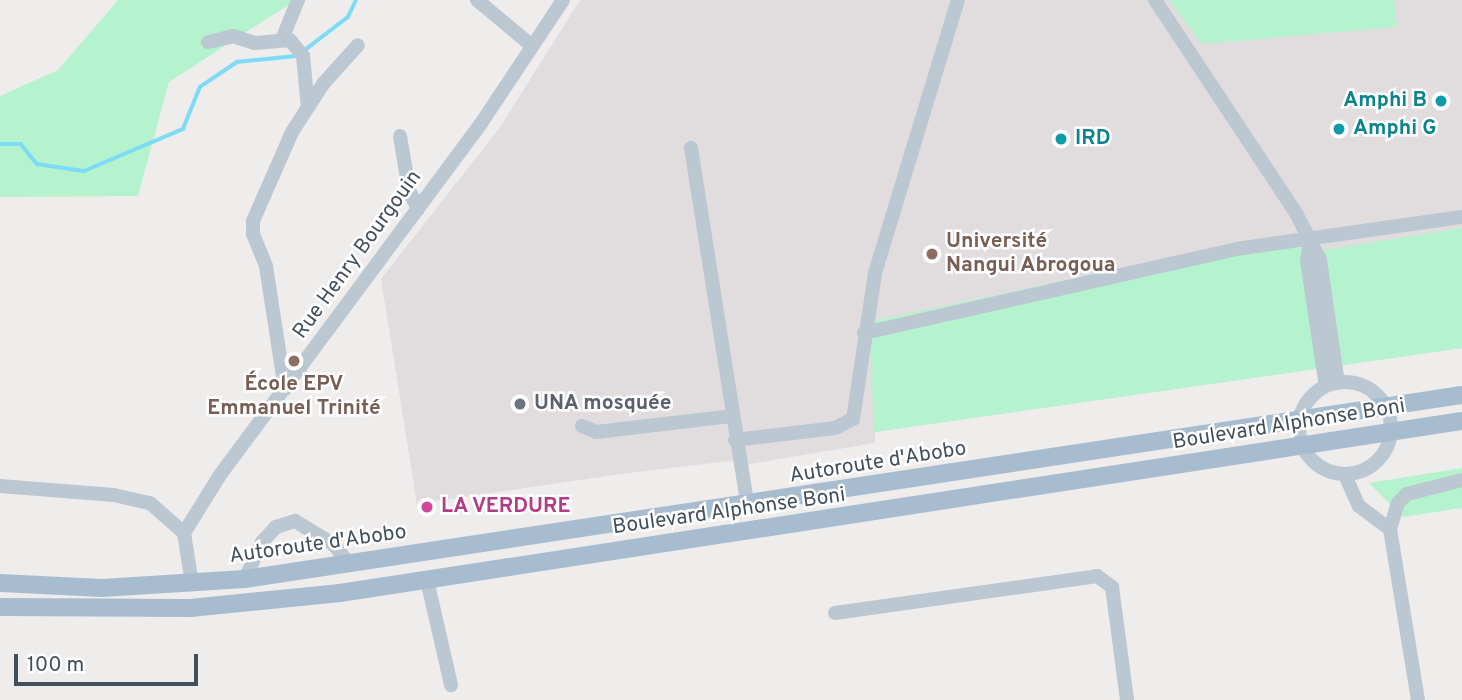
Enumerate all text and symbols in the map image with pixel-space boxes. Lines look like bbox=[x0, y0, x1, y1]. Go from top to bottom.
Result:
place label: Amphi B bbox=[1343, 88, 1427, 114]
marker: Amphi B bbox=[1433, 93, 1449, 109]
place label: Amphi G bbox=[1353, 116, 1437, 142]
marker: Amphi G bbox=[1331, 121, 1347, 137]
place label: IRD bbox=[1075, 126, 1111, 152]
marker: IRD bbox=[1053, 131, 1069, 147]
street label: Rue Henry Bourgouin bbox=[288, 166, 428, 344]
place label: Université Nangui Abrogoua bbox=[946, 229, 1116, 279]
marker: Université Nangui Abrogoua bbox=[924, 246, 940, 262]
marker: École EPV Emmanuel Trinité bbox=[286, 353, 302, 369]
place label: École EPV Emmanuel Trinité bbox=[207, 372, 381, 422]
place label: UNA mosquée bbox=[534, 391, 672, 417]
street label: Boulevard Alphonse Boni bbox=[1171, 394, 1407, 456]
marker: UNA mosquée bbox=[512, 396, 528, 412]
street label: Autoroute d'Abobo bbox=[788, 437, 968, 489]
street label: Boulevard Alphonse Boni bbox=[611, 483, 847, 541]
place label: LA VERDURE bbox=[441, 494, 572, 520]
marker: LA VERDURE bbox=[419, 499, 435, 515]
street label: Autoroute d'Abobo bbox=[228, 520, 408, 570]
scale bar bbox=[18, 640, 201, 684]
text: 100 m bbox=[27, 652, 84, 679]

